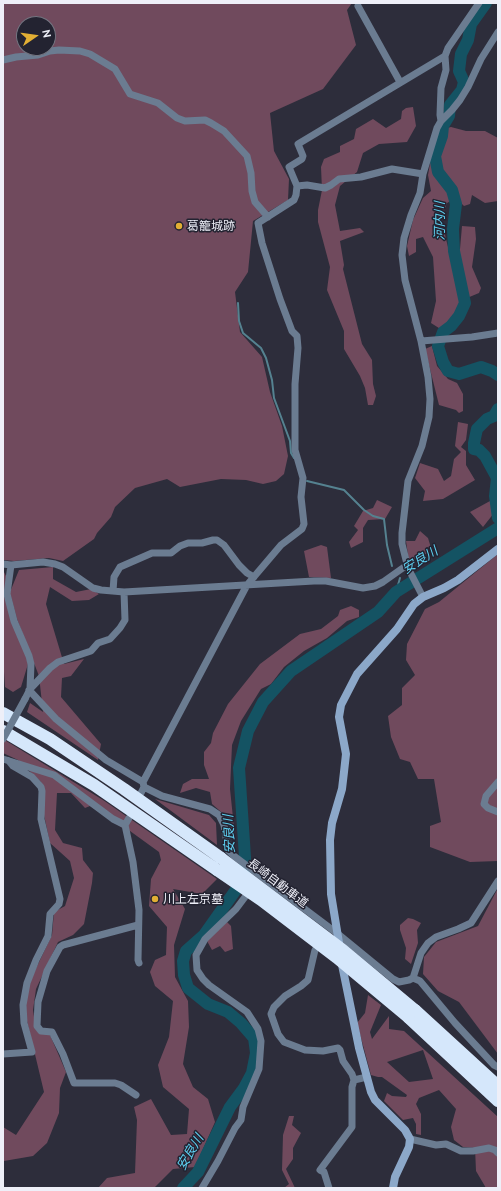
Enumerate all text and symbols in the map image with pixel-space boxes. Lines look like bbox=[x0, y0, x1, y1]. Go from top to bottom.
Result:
north arrow bbox=[16, 16, 56, 56]
text: N bbox=[40, 28, 53, 39]
water label: 河内川 bbox=[432, 202, 448, 240]
place label: 葛籠城跡 bbox=[187, 219, 235, 233]
marker: 葛籠城跡 bbox=[174, 221, 184, 231]
water label: 安良川 bbox=[399, 543, 441, 577]
water label: 安良川 bbox=[220, 814, 238, 854]
street label: 長崎自動車道 bbox=[245, 856, 311, 910]
place label: 川上左京墓 bbox=[163, 892, 223, 906]
marker: 川上左京墓 bbox=[150, 894, 160, 904]
water label: 安良川 bbox=[173, 1131, 207, 1173]

